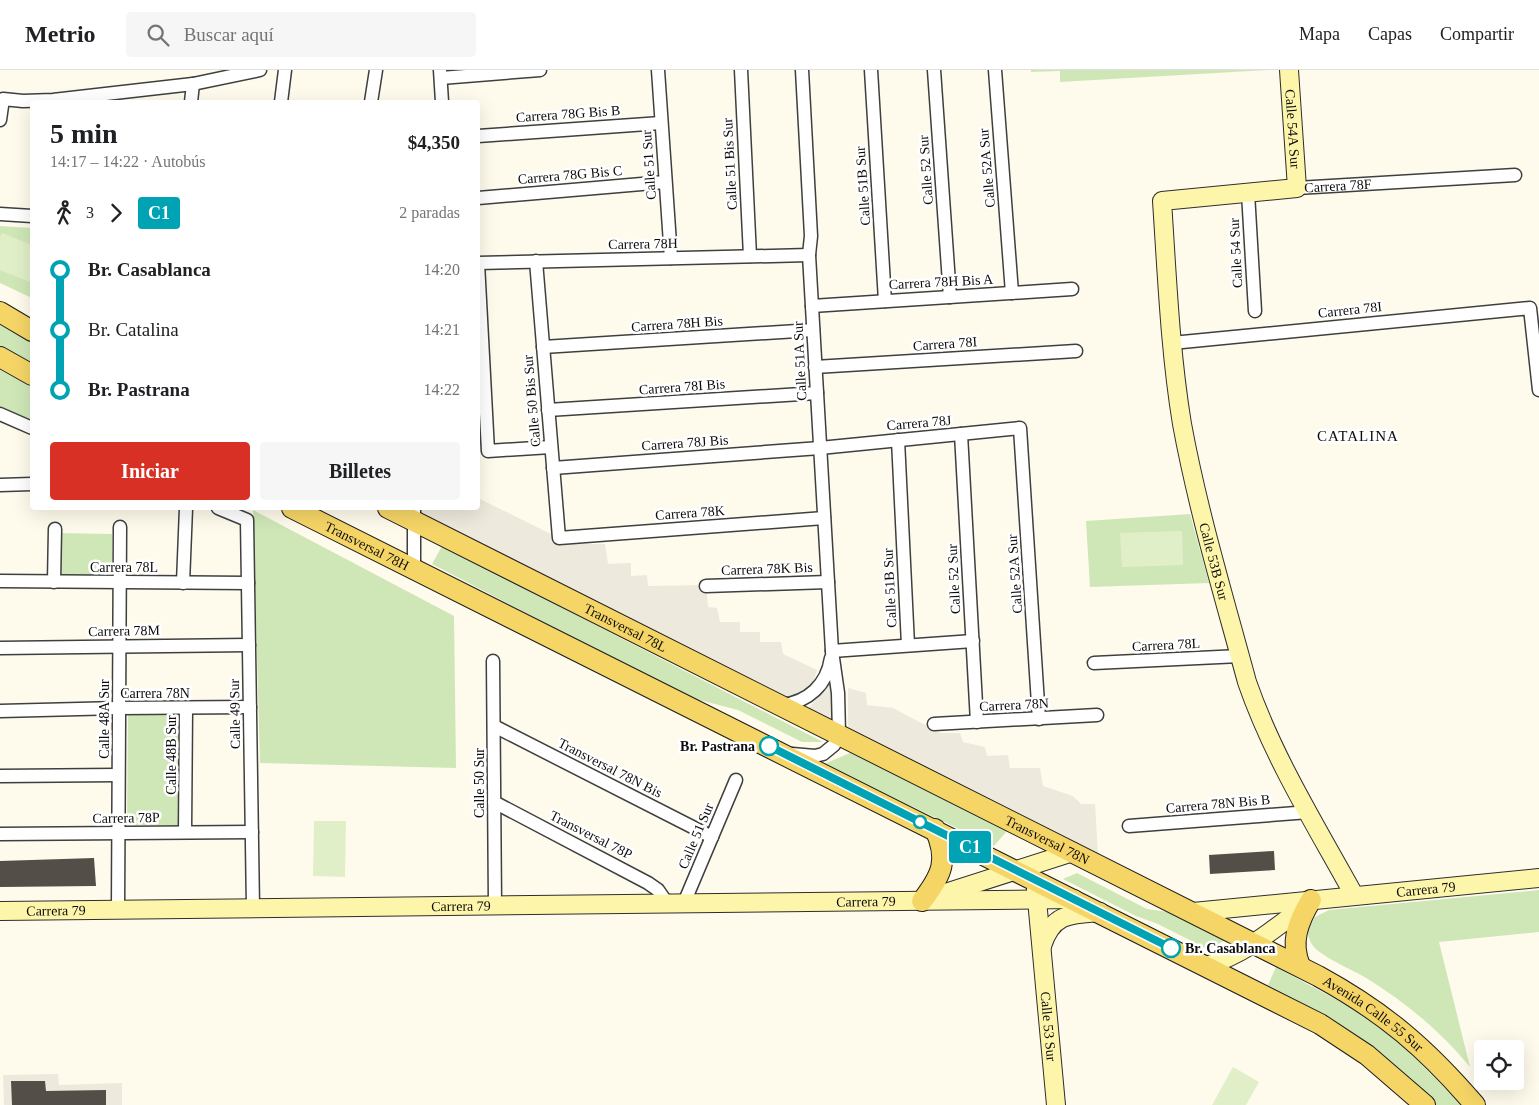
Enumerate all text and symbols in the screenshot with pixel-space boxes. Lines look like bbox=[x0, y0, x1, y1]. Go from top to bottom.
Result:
search box bbox=[126, 12, 476, 57]
text: Metrio bbox=[25, 21, 96, 47]
icon: search bbox=[144, 21, 172, 49]
text: Buscar aquí bbox=[184, 24, 274, 45]
text: Mapa bbox=[1299, 24, 1340, 44]
text: Capas bbox=[1368, 24, 1412, 44]
text: Compartir bbox=[1440, 24, 1514, 44]
street label: Calle 54A Sur bbox=[1283, 89, 1303, 169]
street label: Carrera 78G Bis B bbox=[515, 103, 621, 125]
street label: Calle 51 Bis Sur bbox=[720, 117, 740, 210]
text: 5 min bbox=[50, 118, 118, 149]
street label: Calle 52A Sur bbox=[976, 128, 998, 208]
street label: Calle 51 Sur bbox=[639, 129, 659, 200]
text: $4,350 bbox=[408, 132, 460, 153]
street label: Calle 52 Sur bbox=[916, 134, 936, 205]
street label: Calle 51B Sur bbox=[853, 146, 873, 226]
text: 14:17 – 14:22 · Autobús bbox=[50, 153, 206, 170]
street label: Carrera 78G Bis C bbox=[517, 163, 623, 187]
street label: Carrera 78F bbox=[1304, 176, 1372, 195]
icon: walk bbox=[50, 199, 78, 227]
icon: forward bbox=[102, 199, 130, 227]
text: C1 bbox=[148, 203, 170, 223]
text: 3 bbox=[86, 204, 94, 221]
text: 2 paradas bbox=[399, 204, 460, 221]
street label: Calle 54 Sur bbox=[1227, 217, 1245, 288]
street label: Carrera 78H bbox=[608, 236, 678, 252]
text: Br. Casablanca bbox=[88, 259, 211, 280]
text: 14:20 bbox=[424, 261, 460, 278]
street label: Carrera 78H Bis A bbox=[888, 272, 995, 292]
street label: Carrera 78I bbox=[1317, 299, 1383, 321]
street label: Carrera 78H Bis bbox=[631, 313, 723, 335]
text: Br. Catalina bbox=[88, 319, 179, 340]
text: 14:21 bbox=[424, 321, 460, 338]
street label: Calle 51A Sur bbox=[790, 321, 810, 401]
street label: Carrera 78I bbox=[912, 334, 978, 354]
street label: Calle 50 Bis Sur bbox=[520, 354, 543, 448]
street label: Carrera 78I Bis bbox=[638, 377, 726, 397]
text: Br. Pastrana bbox=[88, 379, 190, 400]
text: 14:22 bbox=[424, 381, 460, 398]
street label: Carrera 78J bbox=[886, 413, 953, 433]
district label: CATALINA bbox=[1317, 428, 1399, 444]
street label: Carrera 78J Bis bbox=[641, 432, 729, 454]
button: Iniciar bbox=[50, 442, 250, 500]
button: Billetes bbox=[260, 442, 460, 500]
street label: Carrera 78K bbox=[655, 503, 725, 523]
street label: Transversal 78H bbox=[322, 518, 412, 573]
street label: Calle 53B Sur bbox=[1197, 521, 1232, 602]
street label: Calle 52A Sur bbox=[1005, 534, 1025, 614]
street label: Calle 52 Sur bbox=[945, 543, 963, 614]
street label: Calle 51B Sur bbox=[880, 548, 900, 628]
street label: Carrera 78L bbox=[90, 560, 158, 575]
street label: Carrera 78K Bis bbox=[721, 560, 813, 578]
street label: Transversal 78L bbox=[582, 600, 670, 655]
street label: Carrera 78M bbox=[88, 623, 161, 639]
street label: Carrera 78L bbox=[1132, 636, 1200, 654]
street label: Calle 48A Sur bbox=[97, 679, 112, 759]
street label: Calle 49 Sur bbox=[227, 679, 243, 749]
street label: Carrera 78N bbox=[120, 686, 190, 701]
street label: Carrera 78N bbox=[979, 696, 1049, 714]
street label: Calle 48B Sur bbox=[164, 715, 179, 795]
street label: Transversal 78N Bis bbox=[556, 735, 664, 801]
marker: Br. Pastrana bbox=[759, 736, 779, 756]
place label: Br. Pastrana bbox=[680, 739, 755, 754]
street label: Calle 50 Sur bbox=[472, 748, 487, 818]
street label: Carrera 78N Bis B bbox=[1165, 792, 1271, 816]
street label: Calle 51 Sur bbox=[675, 801, 717, 871]
street label: Transversal 78P bbox=[547, 808, 635, 862]
street label: Carrera 78P bbox=[92, 810, 160, 826]
street label: Transversal 78N bbox=[1003, 812, 1092, 867]
unlabelled marker bbox=[913, 815, 927, 829]
line badge: C1 bbox=[948, 831, 992, 863]
text: C1 bbox=[959, 837, 981, 857]
street label: Carrera 79 bbox=[1396, 879, 1456, 899]
street label: Carrera 79 bbox=[836, 893, 896, 909]
street label: Carrera 79 bbox=[431, 898, 491, 914]
street label: Carrera 79 bbox=[26, 903, 86, 918]
marker: Br. Casablanca bbox=[1161, 938, 1181, 958]
place label: Br. Casablanca bbox=[1185, 941, 1276, 956]
street label: Avenida Calle 55 Sur bbox=[1321, 973, 1427, 1055]
street label: Calle 53 Sur bbox=[1038, 991, 1059, 1062]
map controls bbox=[1474, 1040, 1524, 1090]
button: locate bbox=[1474, 1040, 1524, 1090]

